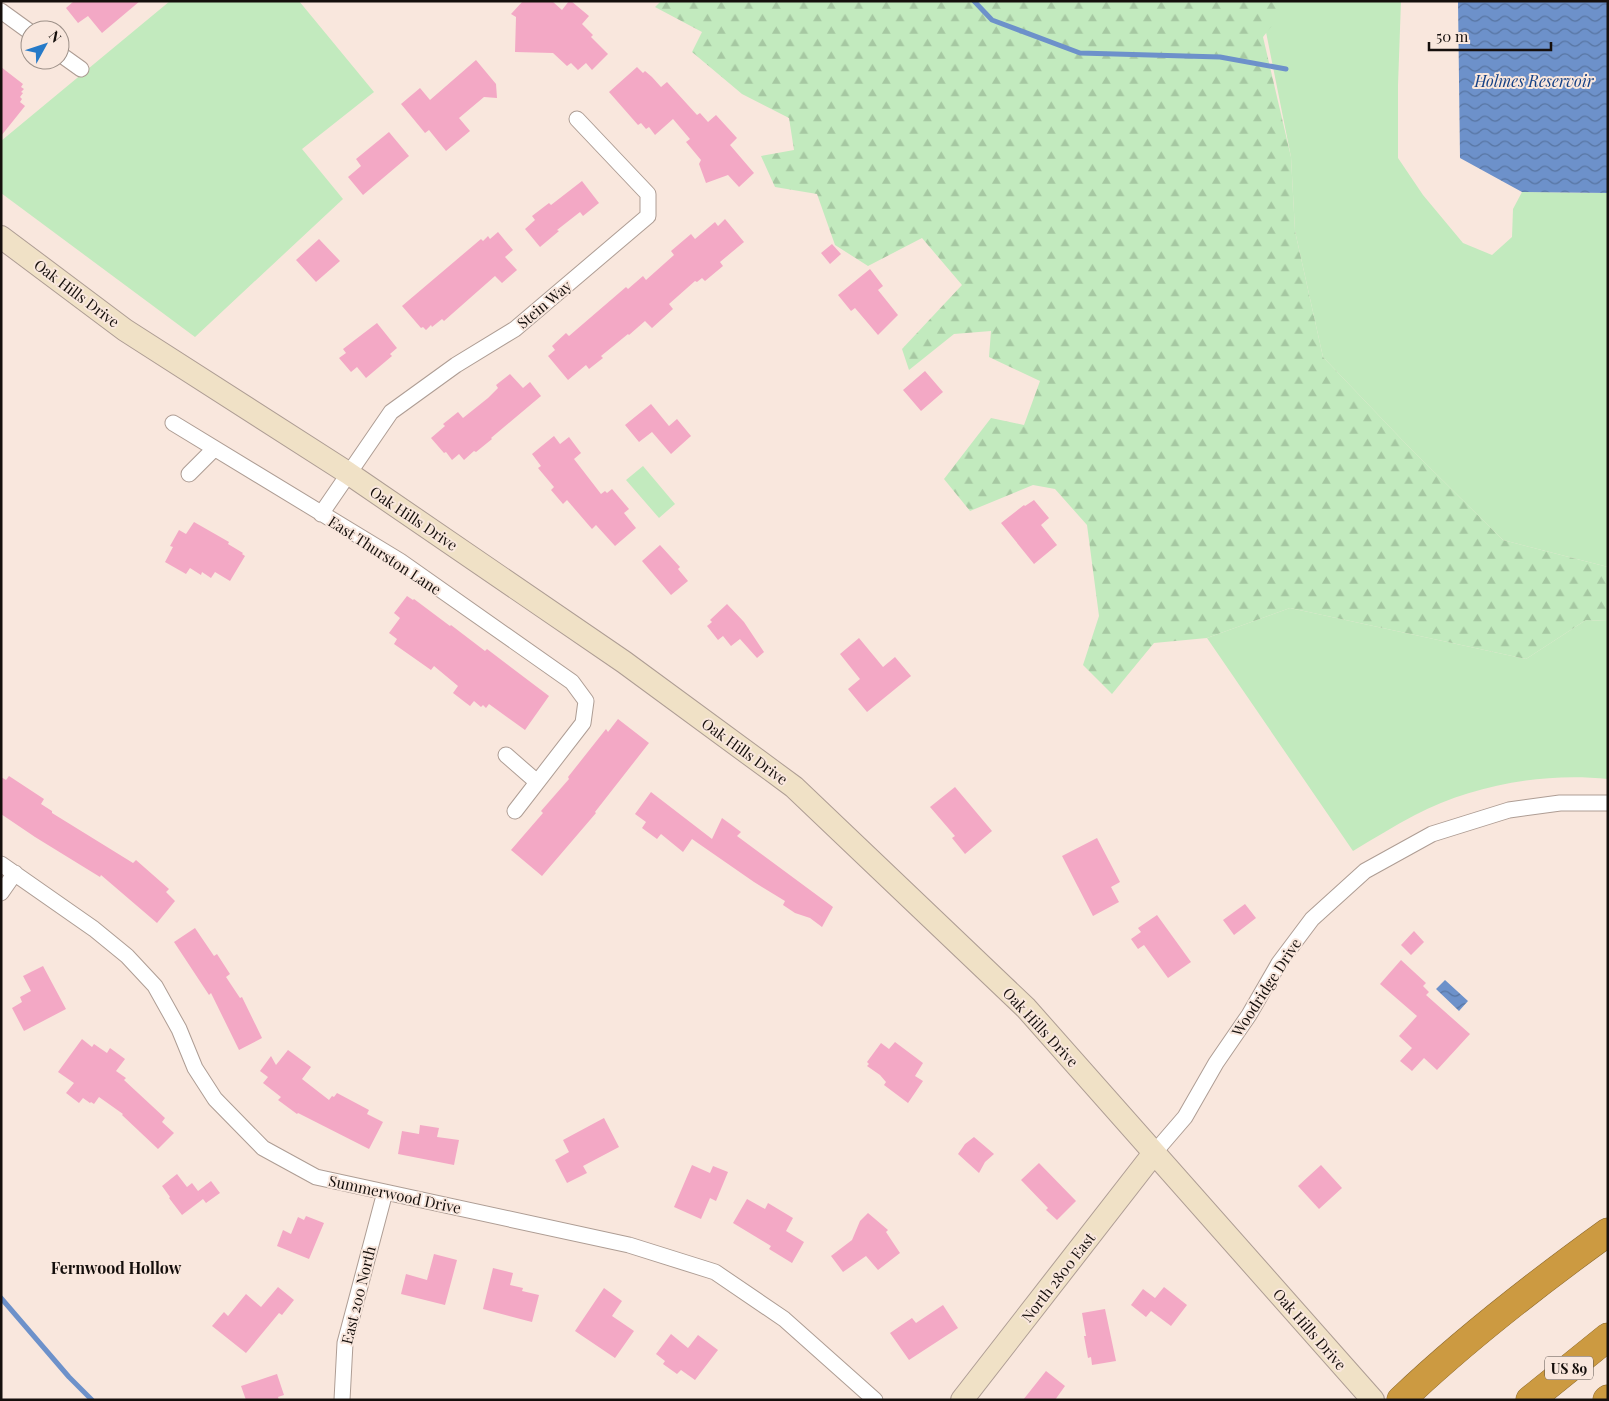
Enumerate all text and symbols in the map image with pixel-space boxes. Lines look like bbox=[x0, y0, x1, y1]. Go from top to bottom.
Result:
north arrow bbox=[20, 20, 70, 70]
scale bar bbox=[1429, 20, 1552, 52]
text: N bbox=[45, 26, 66, 46]
text: 50 m bbox=[1436, 26, 1469, 46]
water label: Holmes Reservoir bbox=[1473, 70, 1595, 91]
street label: Oak Hills Drive bbox=[30, 254, 124, 332]
street label: Stein Way bbox=[513, 275, 576, 333]
street label: Oak Hills Drive bbox=[366, 481, 462, 555]
street label: East Thurston Lane bbox=[325, 511, 445, 599]
street label: Oak Hills Drive bbox=[698, 713, 792, 789]
street label: Woodridge Drive bbox=[1226, 934, 1305, 1041]
street label: Oak Hills Drive bbox=[999, 983, 1083, 1071]
street label: Summerwood Drive bbox=[327, 1170, 463, 1218]
street label: North 2800 East bbox=[1017, 1228, 1100, 1326]
street label: East 200 North bbox=[336, 1244, 380, 1346]
district label: Fernwood Hollow bbox=[51, 1257, 182, 1278]
street label: Oak Hills Drive bbox=[1269, 1284, 1351, 1374]
road number: US 89 bbox=[1545, 1356, 1593, 1380]

